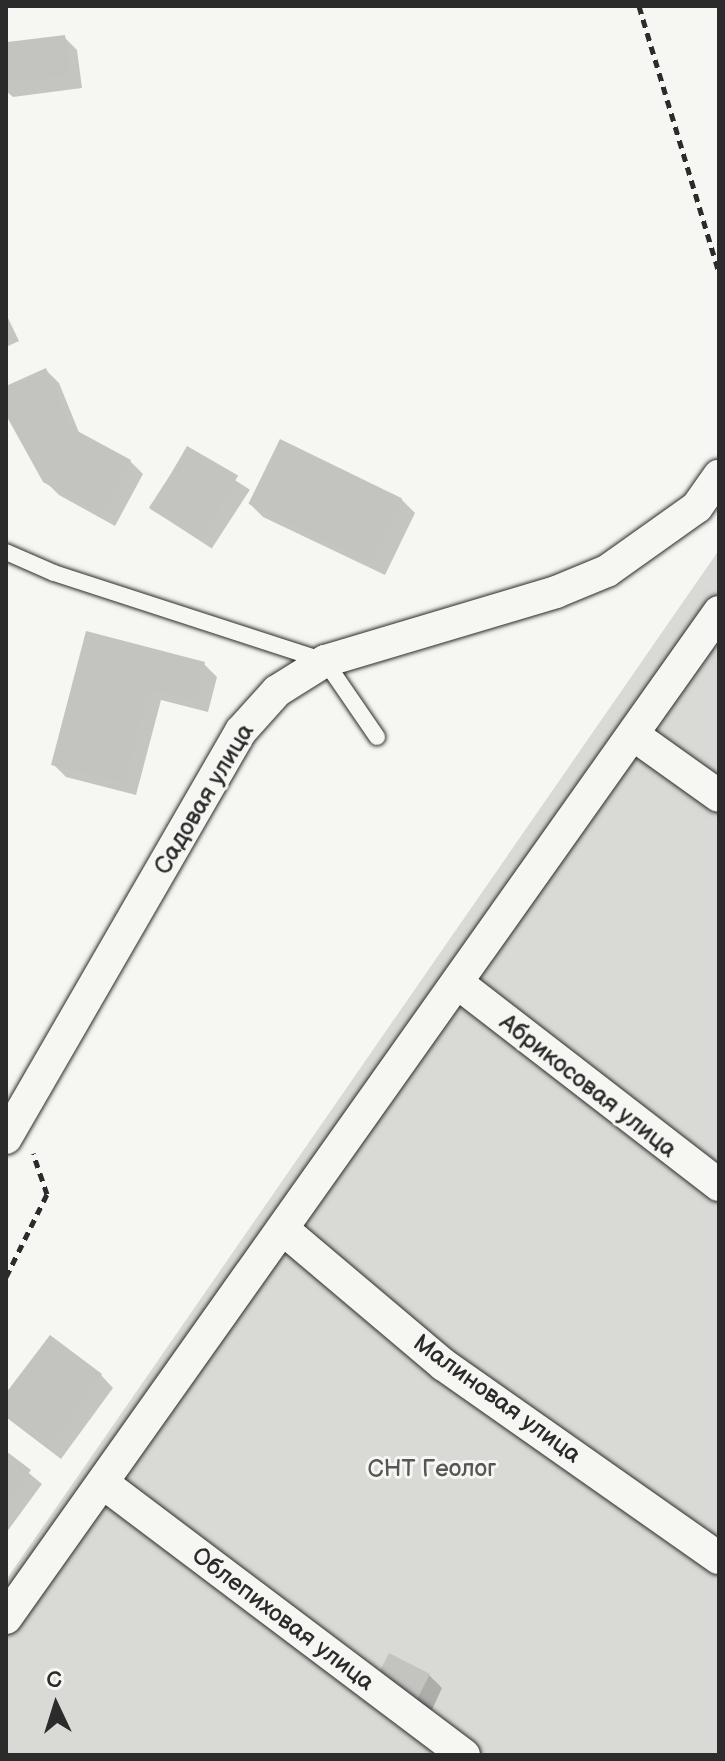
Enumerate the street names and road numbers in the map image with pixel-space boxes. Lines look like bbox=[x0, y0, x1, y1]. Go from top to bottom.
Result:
street label: Садовая улица bbox=[148, 719, 260, 879]
street label: Абрикосовая улица bbox=[494, 1008, 682, 1164]
street label: Малиновая улица bbox=[408, 1328, 586, 1470]
street label: Облепиховая улица bbox=[186, 1541, 380, 1697]

